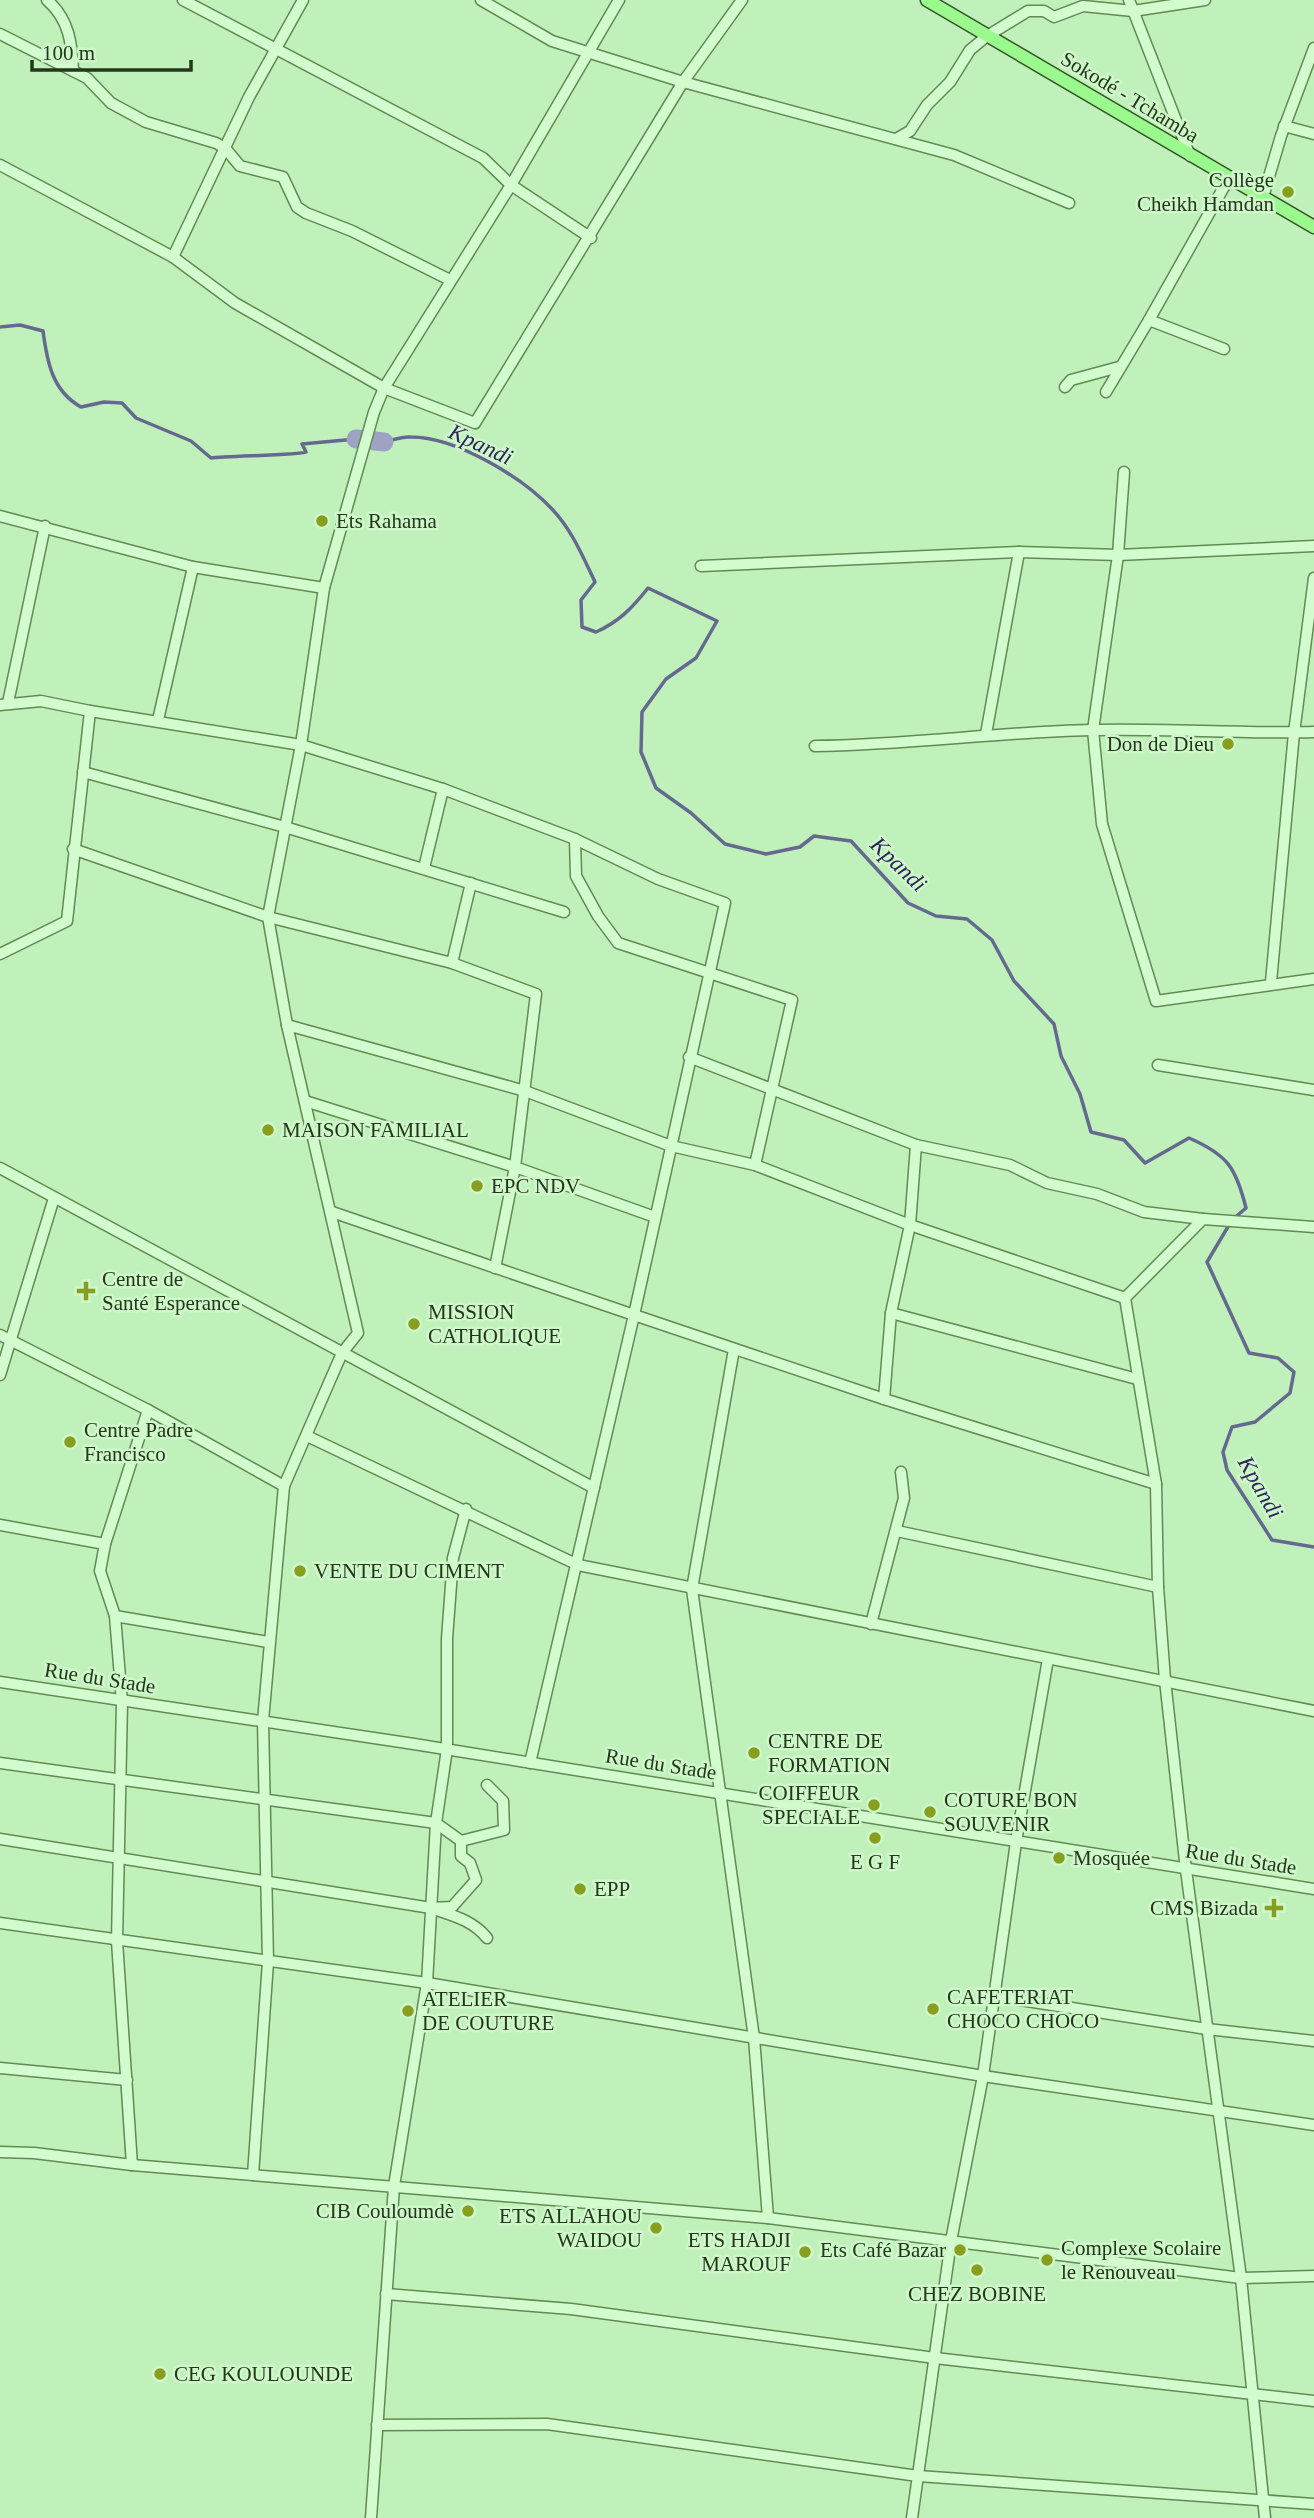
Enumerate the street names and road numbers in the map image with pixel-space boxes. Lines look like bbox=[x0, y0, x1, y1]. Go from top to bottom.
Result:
street label: Sokodé - Tchamba bbox=[1057, 46, 1204, 148]
street label: Rue du Stade bbox=[43, 1657, 157, 1699]
street label: Rue du Stade bbox=[604, 1743, 718, 1785]
street label: Rue du Stade bbox=[1184, 1838, 1298, 1880]

